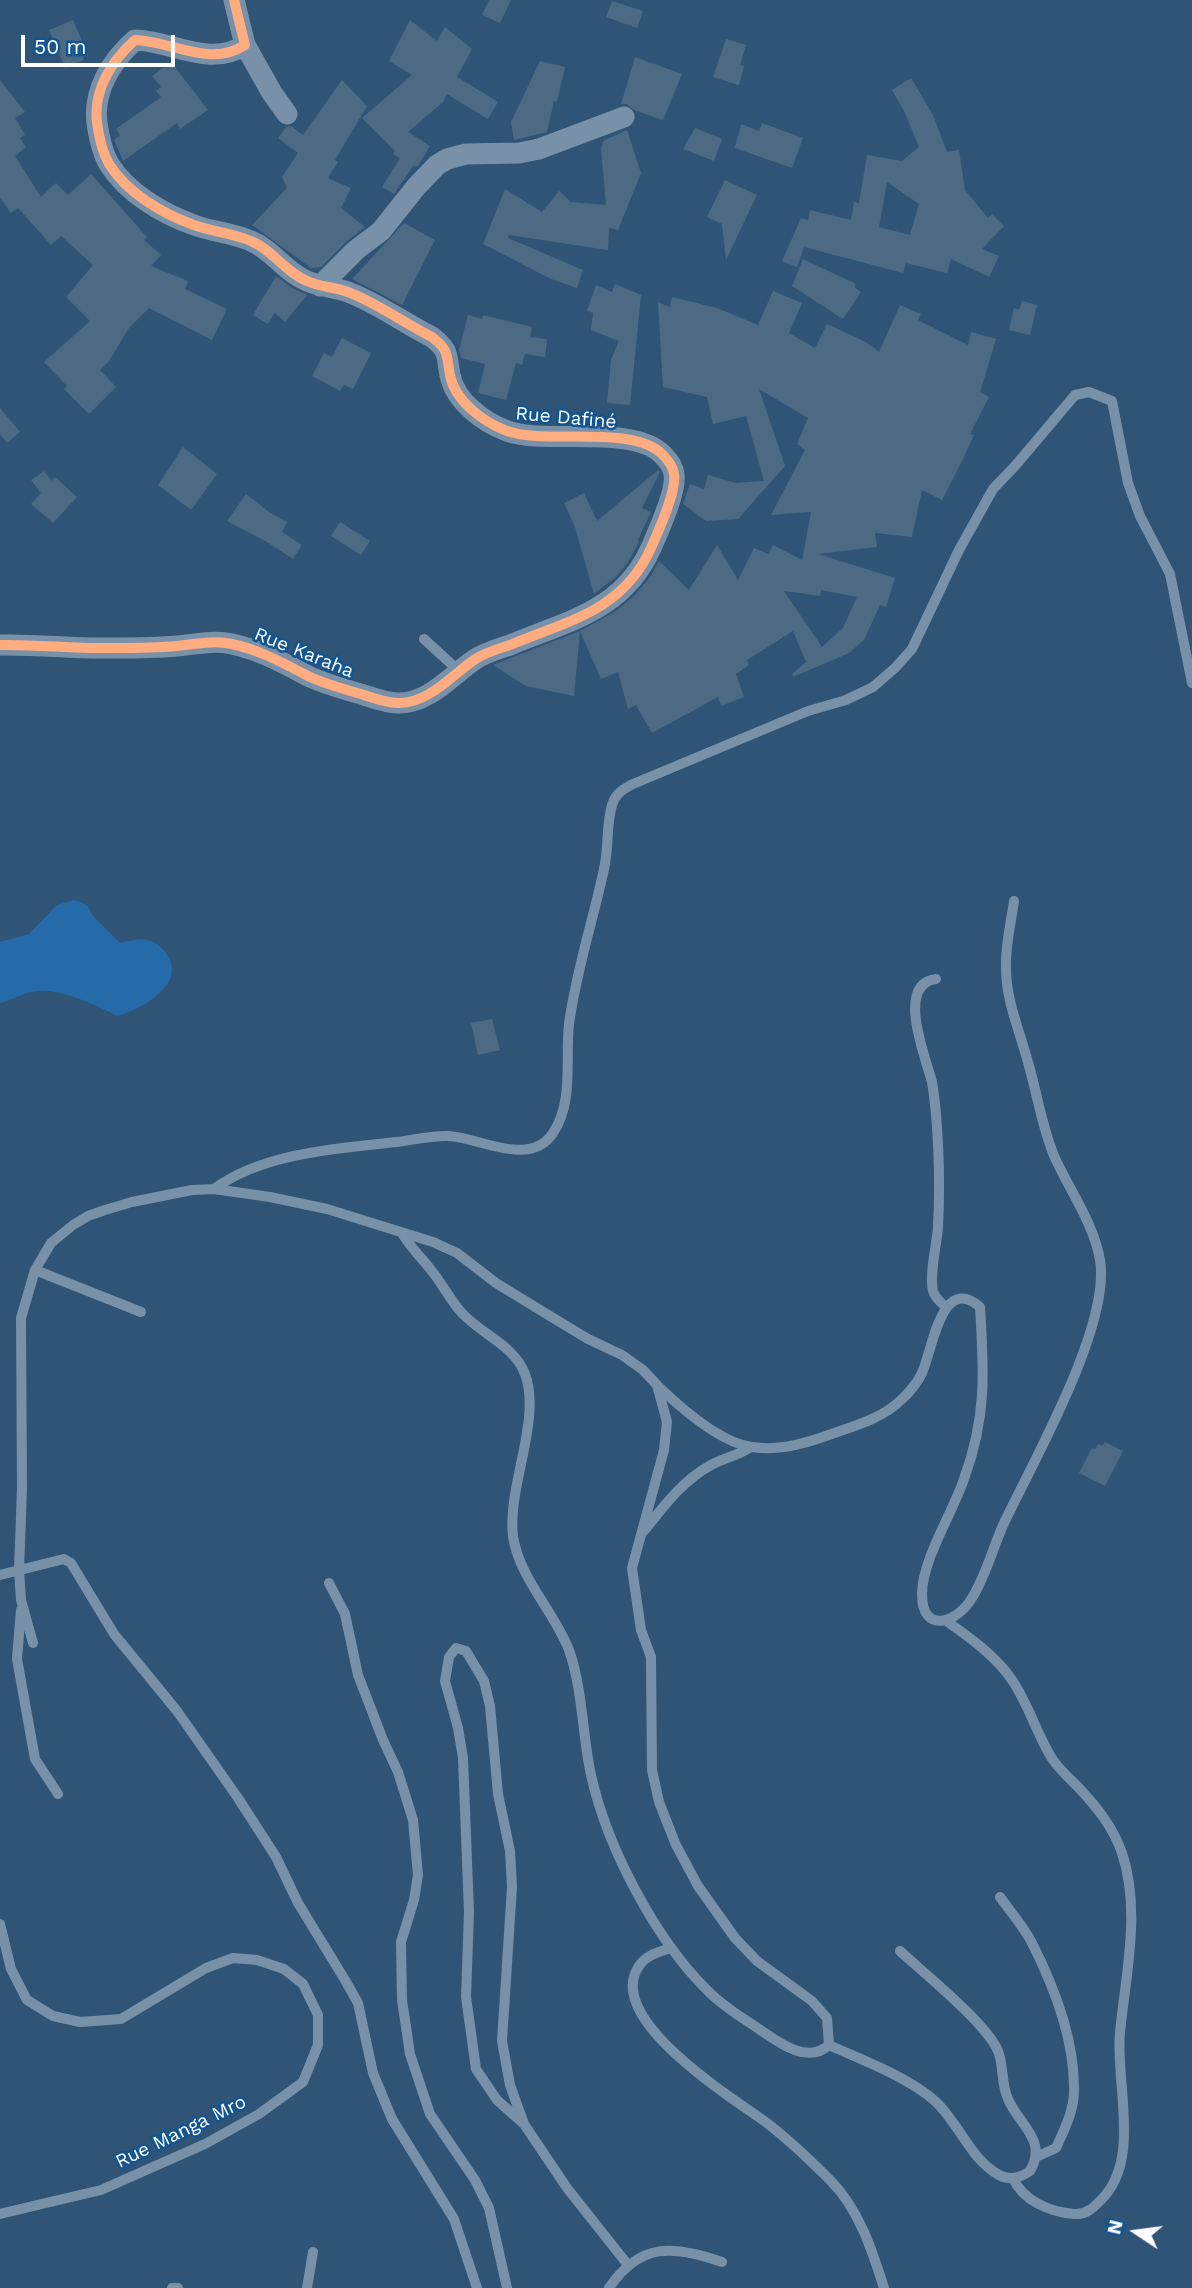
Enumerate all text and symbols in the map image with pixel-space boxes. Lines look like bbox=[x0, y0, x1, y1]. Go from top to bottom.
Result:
scale bar bbox=[24, 21, 178, 65]
text: 50 m bbox=[34, 34, 86, 59]
street label: Rue Dafiné bbox=[515, 402, 617, 434]
street label: Rue Karaha bbox=[251, 623, 357, 683]
street label: Rue Manga Mro bbox=[112, 2091, 250, 2173]
north arrow bbox=[1101, 2197, 1171, 2267]
text: N bbox=[1102, 2218, 1128, 2237]

